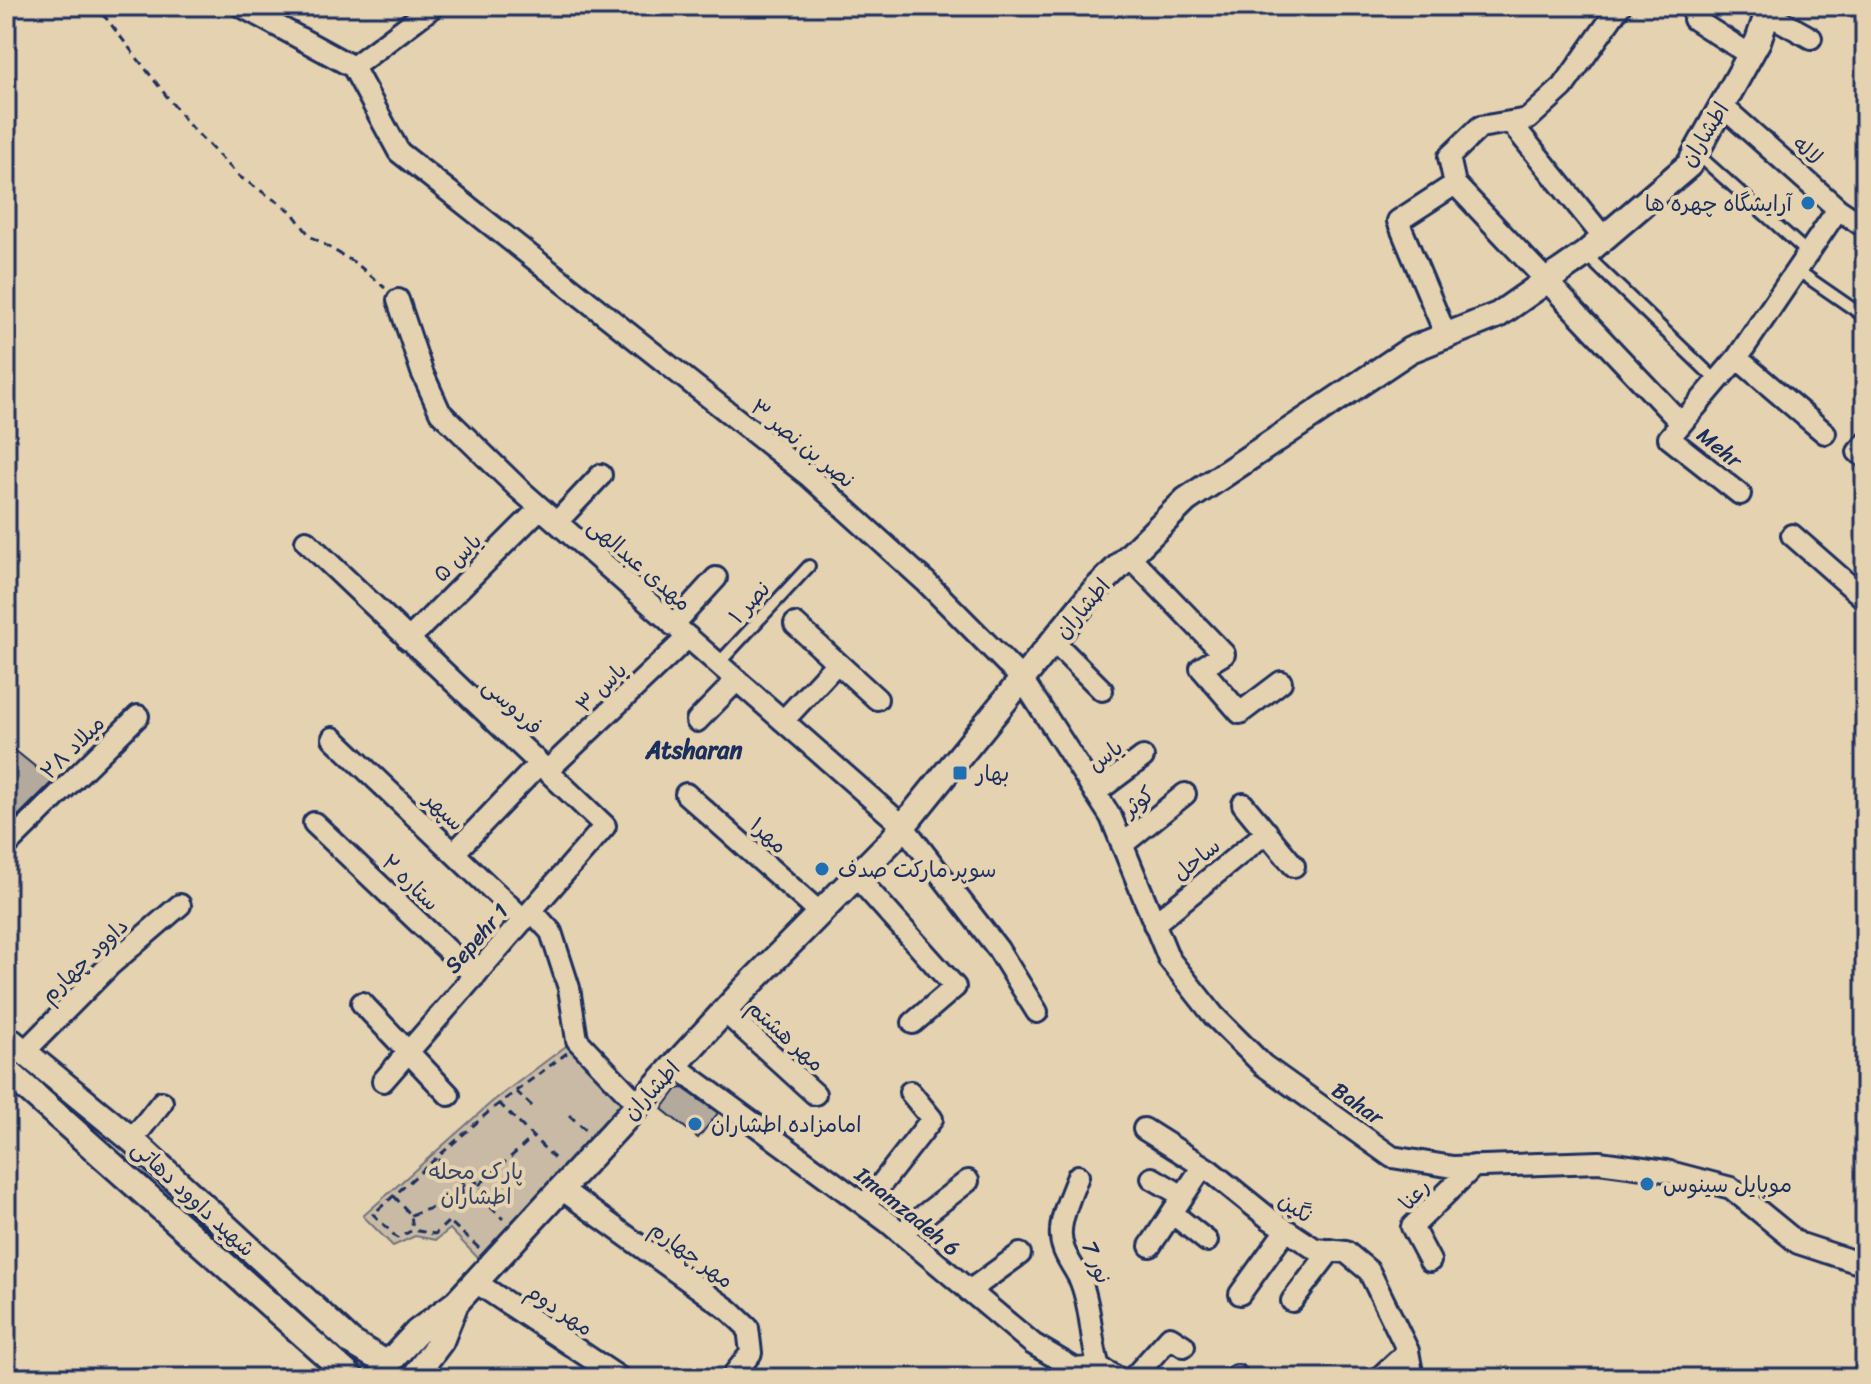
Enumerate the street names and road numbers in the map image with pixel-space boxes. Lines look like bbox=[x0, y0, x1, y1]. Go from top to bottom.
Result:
street label: اطشاران bbox=[1669, 94, 1740, 175]
street label: لاله bbox=[1783, 126, 1832, 175]
street label: نصر بن نصر ۳ bbox=[741, 389, 864, 498]
street label: Mehr bbox=[1688, 417, 1753, 479]
street label: مهدی عبدالهی bbox=[579, 508, 701, 621]
street label: یاس ۵ bbox=[423, 523, 492, 592]
street label: اطشاران bbox=[1044, 569, 1120, 648]
street label: نصر ۱ bbox=[718, 571, 780, 633]
street label: یاس ۳ bbox=[566, 652, 637, 723]
street label: فردوسی bbox=[473, 668, 552, 745]
street label: میلاد ۲۸ bbox=[30, 705, 114, 789]
street label: یاس bbox=[1079, 729, 1132, 782]
street label: کوثر bbox=[1111, 776, 1164, 828]
street label: سپهر bbox=[414, 781, 474, 841]
street label: مهر۱ bbox=[740, 807, 797, 864]
street label: ساحل bbox=[1163, 827, 1229, 891]
street label: ستاره ۲ bbox=[372, 844, 449, 921]
street label: Sepehr 1 bbox=[434, 894, 519, 983]
street label: داوود چهارم bbox=[31, 908, 138, 1013]
street label: مهر هشتم bbox=[737, 989, 834, 1082]
street label: اطشاران bbox=[613, 1051, 690, 1130]
street label: Bahar bbox=[1323, 1071, 1394, 1137]
street label: شهید داوود دهاتی bbox=[122, 1130, 265, 1267]
street label: Imamzadeh 6 bbox=[845, 1156, 969, 1267]
street label: رعنا bbox=[1389, 1169, 1440, 1220]
street label: نگین bbox=[1270, 1181, 1321, 1234]
street label: مهر چهارم bbox=[641, 1210, 743, 1299]
street label: نور 7 bbox=[1070, 1235, 1123, 1290]
street label: مهر دوم bbox=[518, 1272, 602, 1347]

